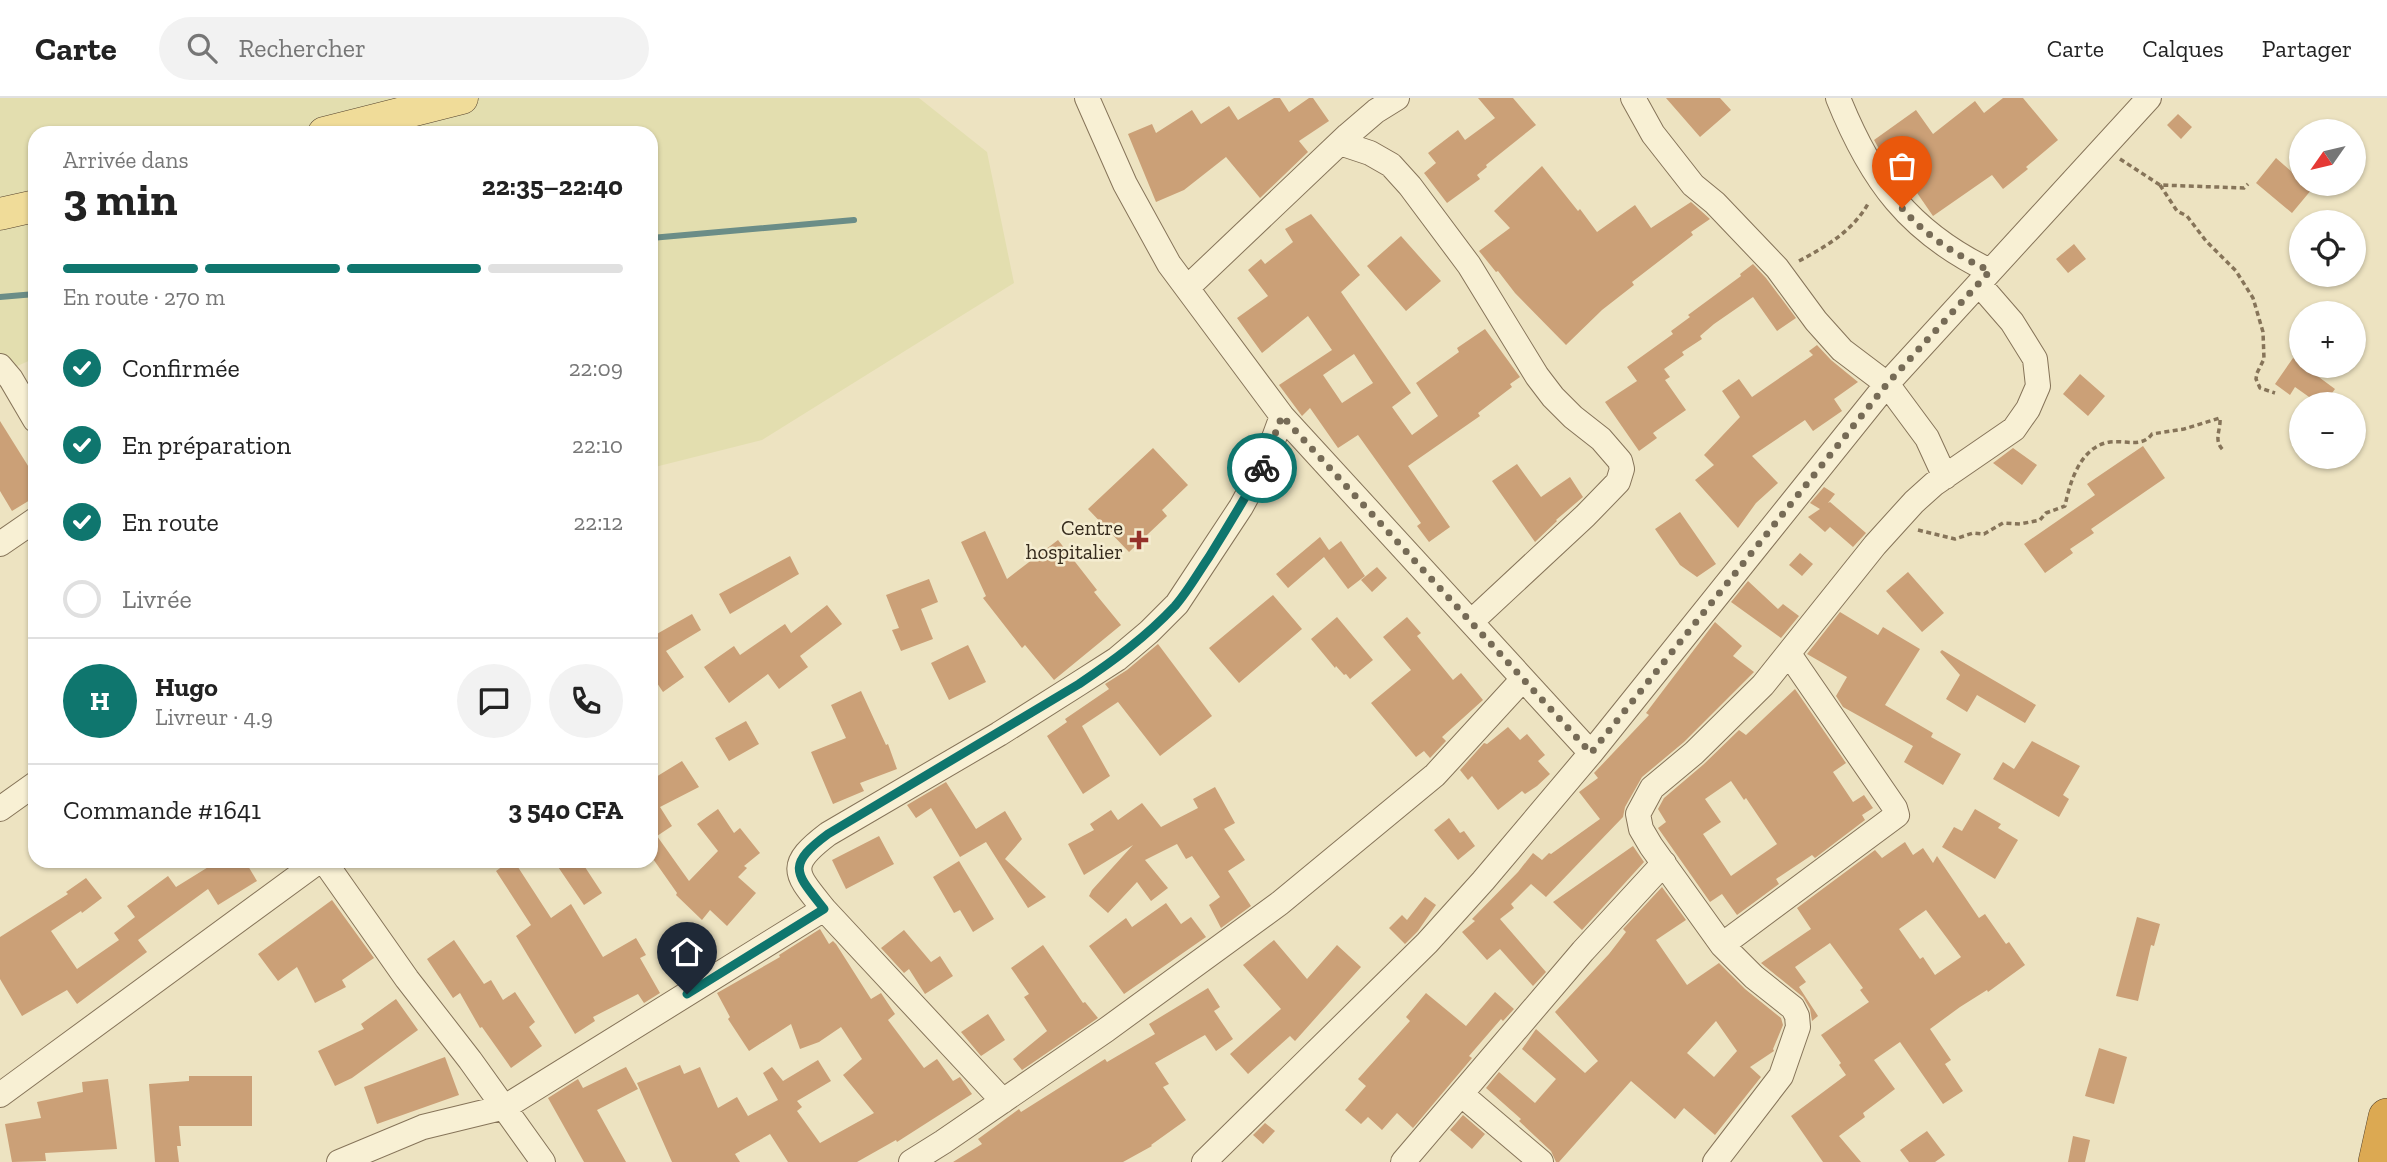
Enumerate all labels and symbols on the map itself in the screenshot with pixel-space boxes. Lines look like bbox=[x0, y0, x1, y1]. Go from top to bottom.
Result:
north arrow bbox=[2289, 119, 2366, 196]
pin bbox=[1872, 136, 1932, 208]
courier bbox=[1227, 433, 1297, 503]
place label: Centre hospitalier bbox=[1026, 515, 1123, 564]
marker: Centre hospitalier bbox=[1129, 530, 1149, 550]
pin bbox=[657, 922, 717, 994]

